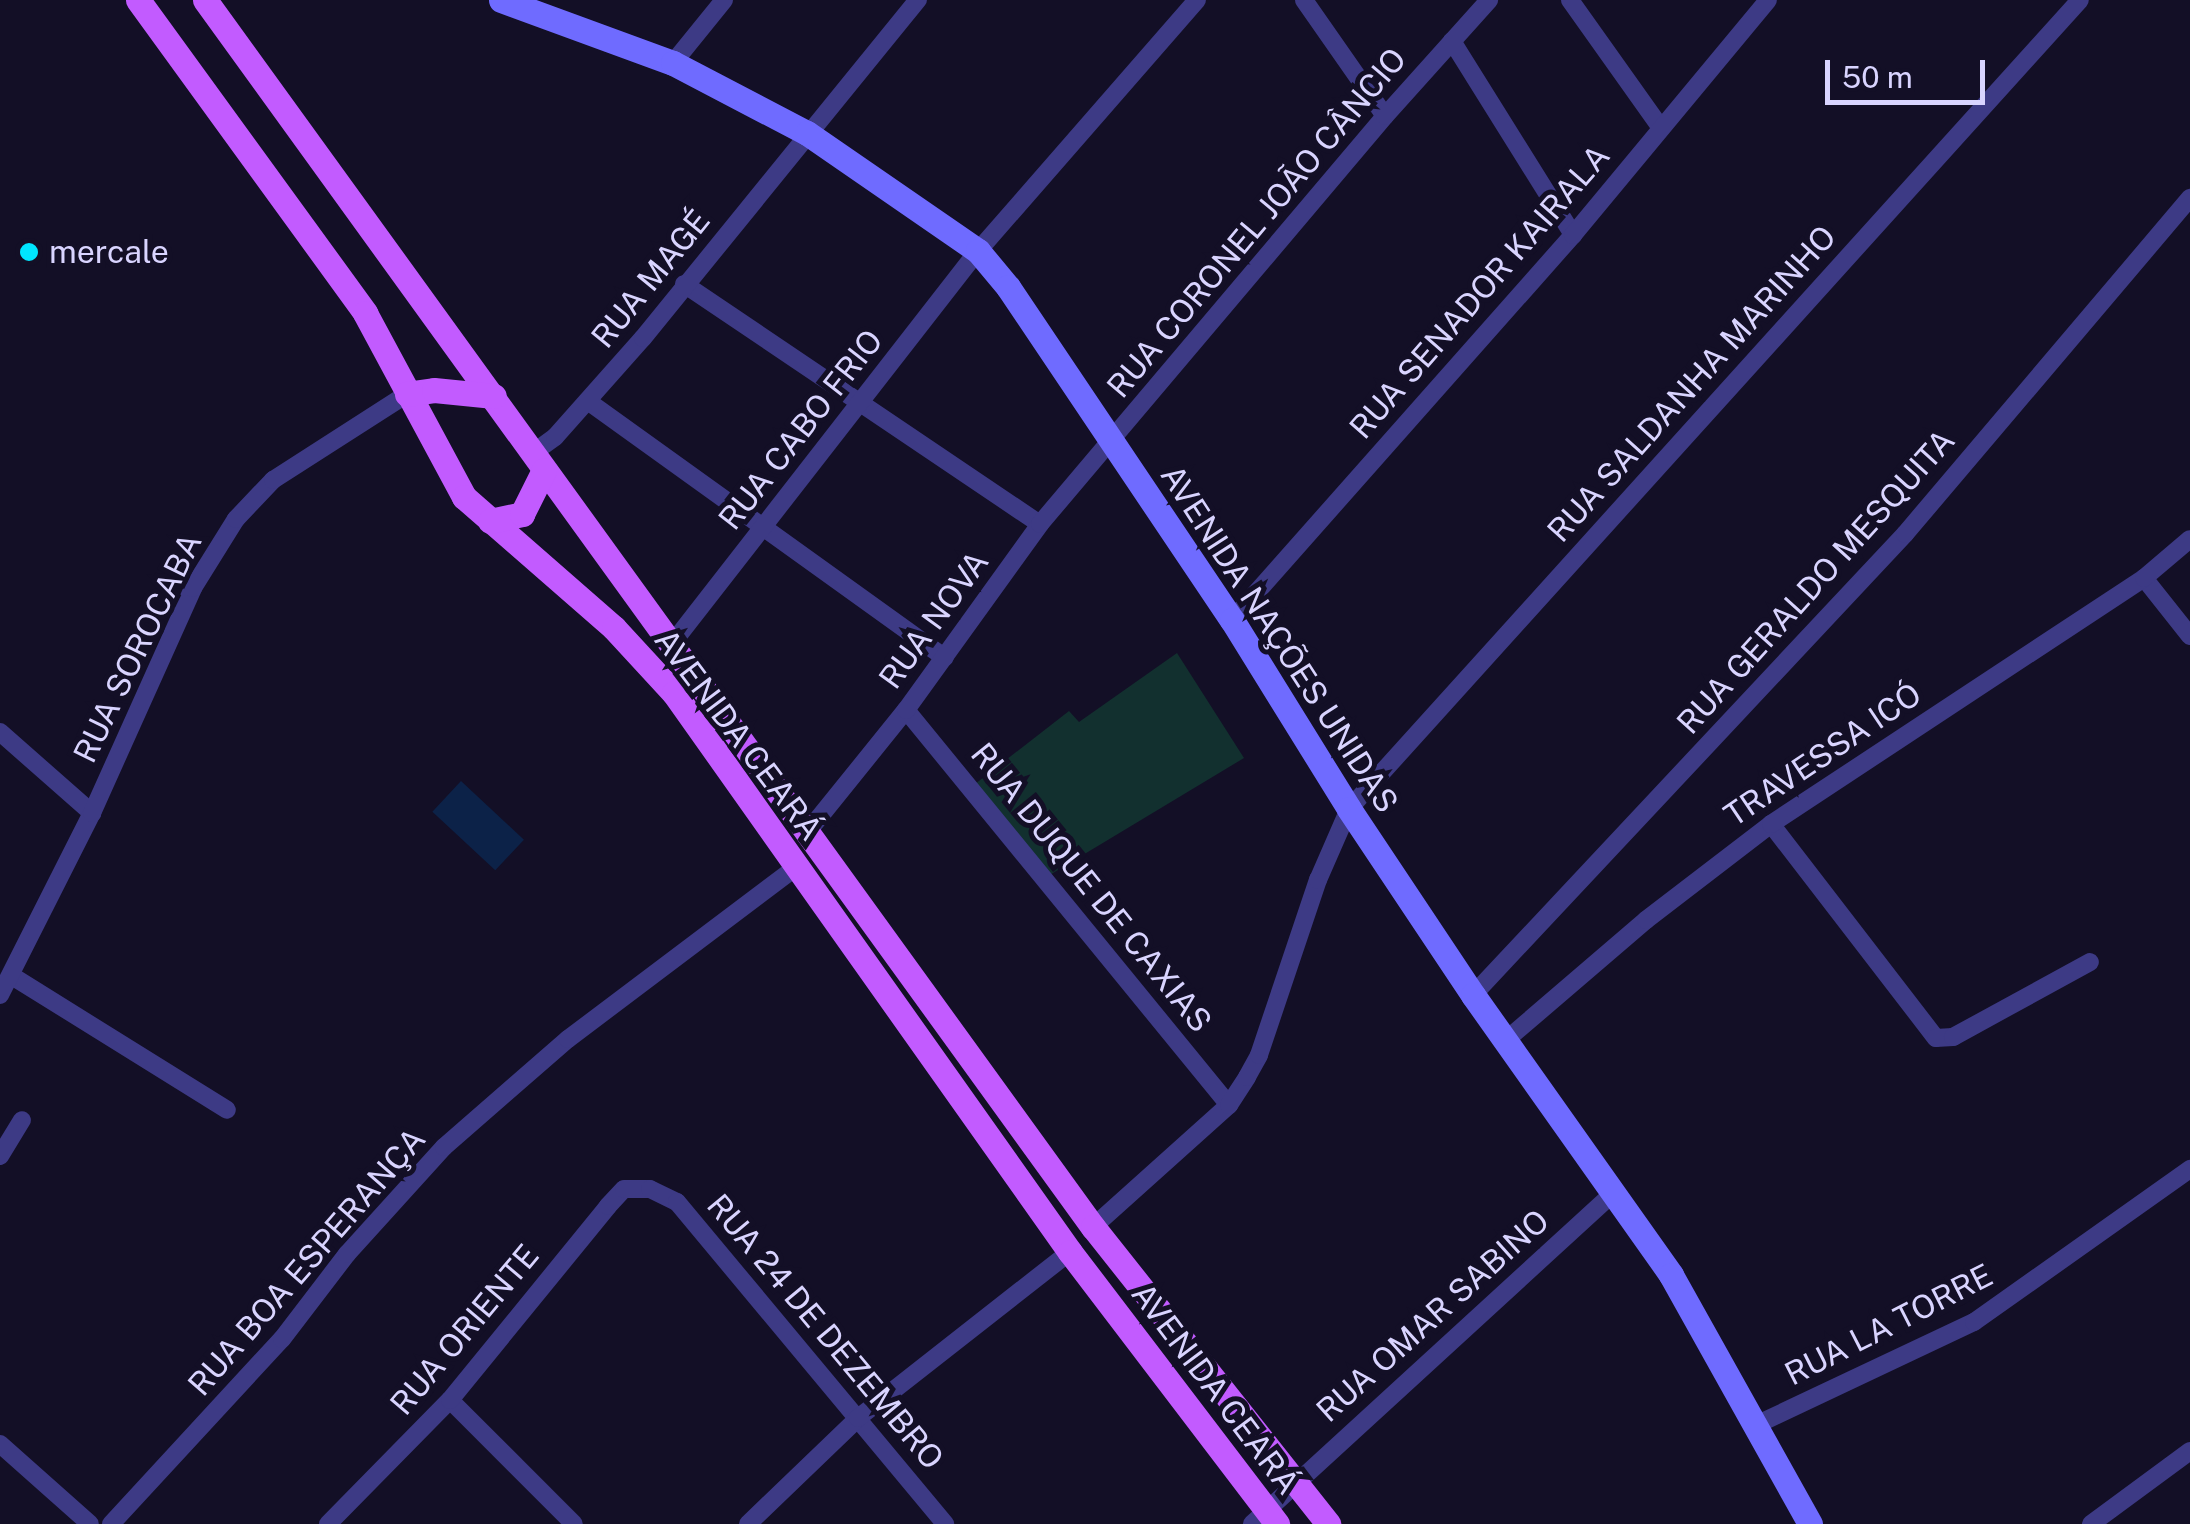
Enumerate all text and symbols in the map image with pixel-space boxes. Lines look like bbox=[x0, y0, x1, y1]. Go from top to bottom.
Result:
street label: RUA CORONEL JOÃO CÂNCIO bbox=[1099, 40, 1415, 406]
scale bar bbox=[1830, 40, 1990, 102]
text: 50 m bbox=[1842, 59, 1913, 95]
street label: RUA SENADOR KAIRALA bbox=[1342, 137, 1618, 447]
street label: RUA MAGÉ bbox=[584, 202, 718, 356]
street label: RUA SALDANHA MARINHO bbox=[1540, 218, 1844, 550]
place label: mercale bbox=[49, 233, 169, 271]
marker: mercale bbox=[18, 241, 40, 263]
street label: RUA CABO FRIO bbox=[711, 322, 891, 538]
street label: RUA GERALDO MESQUITA bbox=[1669, 422, 1963, 742]
street label: AVENIDA NAÇÕES UNIDAS bbox=[1152, 458, 1406, 820]
street label: RUA SOROCABA bbox=[66, 527, 210, 769]
street label: RUA NOVA bbox=[871, 544, 997, 696]
street label: AVENIDA CEARÁ bbox=[646, 622, 830, 848]
street label: TRAVESSA ICÓ bbox=[1717, 675, 1929, 835]
street label: RUA DUQUE DE CAXIAS bbox=[963, 736, 1219, 1040]
street label: RUA BOA ESPERANÇA bbox=[180, 1120, 434, 1404]
street label: RUA 24 DE DEZEMBRO bbox=[699, 1187, 951, 1477]
street label: RUA OMAR SABINO bbox=[1309, 1202, 1557, 1430]
street label: RUA ORIENTE bbox=[383, 1237, 547, 1423]
street label: RUA LA TORRE bbox=[1779, 1256, 1999, 1394]
street label: AVENIDA CEARÁ bbox=[1123, 1276, 1307, 1502]

